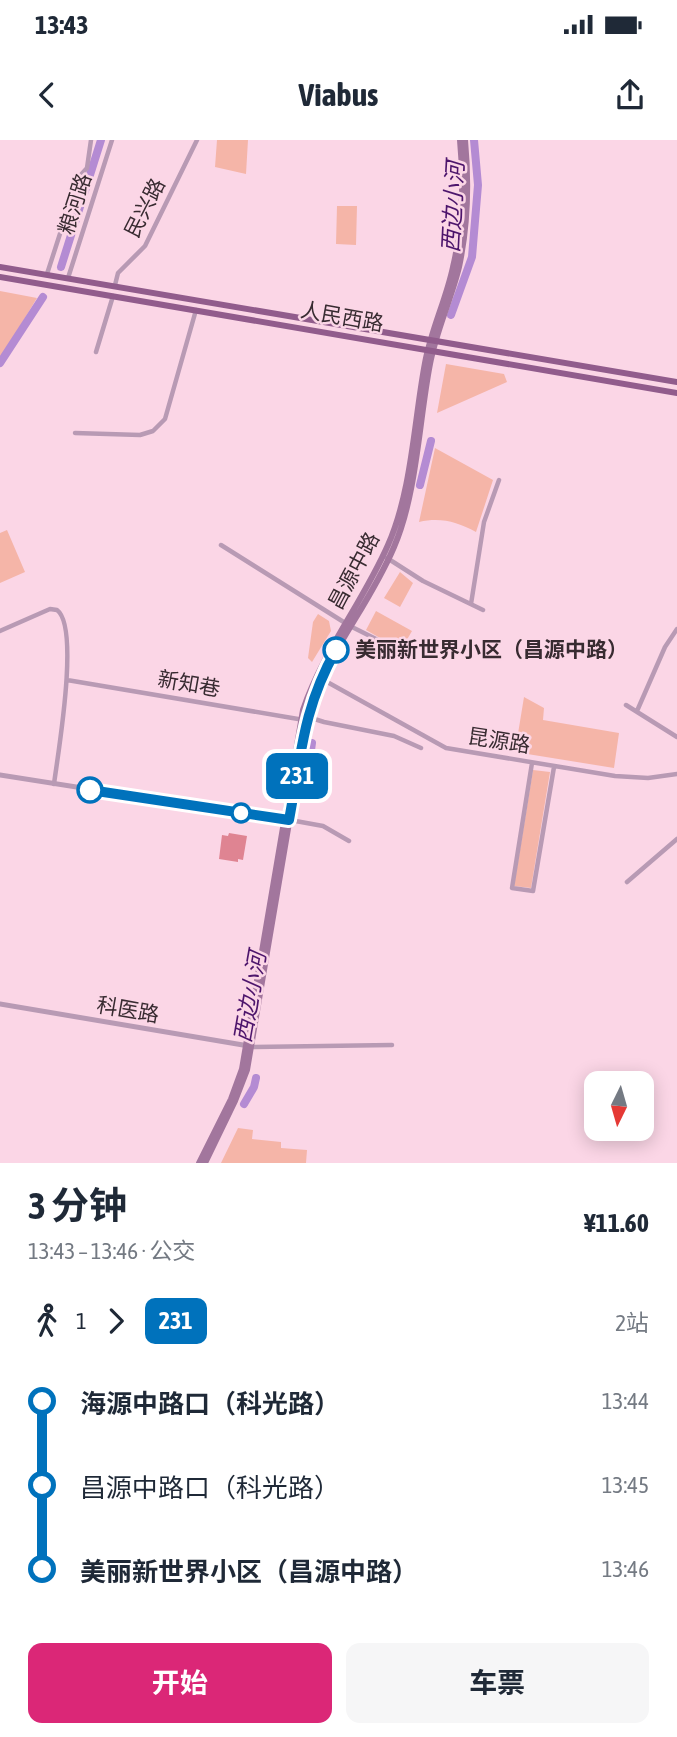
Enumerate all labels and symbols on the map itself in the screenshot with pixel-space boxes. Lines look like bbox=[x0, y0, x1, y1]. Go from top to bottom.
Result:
water label: 西边小河 bbox=[438, 156, 469, 254]
street label: 粮河路 bbox=[53, 170, 95, 237]
street label: 民兴路 bbox=[119, 174, 169, 241]
street label: 人民西路 bbox=[299, 297, 386, 335]
street label: 昌源中路 bbox=[323, 528, 383, 613]
marker: 美丽新世界小区（昌源中路） bbox=[323, 637, 349, 663]
place label: 美丽新世界小区（昌源中路） bbox=[355, 637, 628, 661]
street label: 新知巷 bbox=[156, 666, 222, 700]
street label: 昆源路 bbox=[466, 723, 532, 757]
line badge: 231 bbox=[257, 753, 337, 799]
unlabelled marker bbox=[77, 777, 103, 803]
unlabelled marker bbox=[231, 803, 251, 823]
water label: 西边小河 bbox=[229, 946, 271, 1045]
street label: 科医路 bbox=[95, 992, 161, 1026]
north arrow bbox=[584, 1071, 654, 1141]

